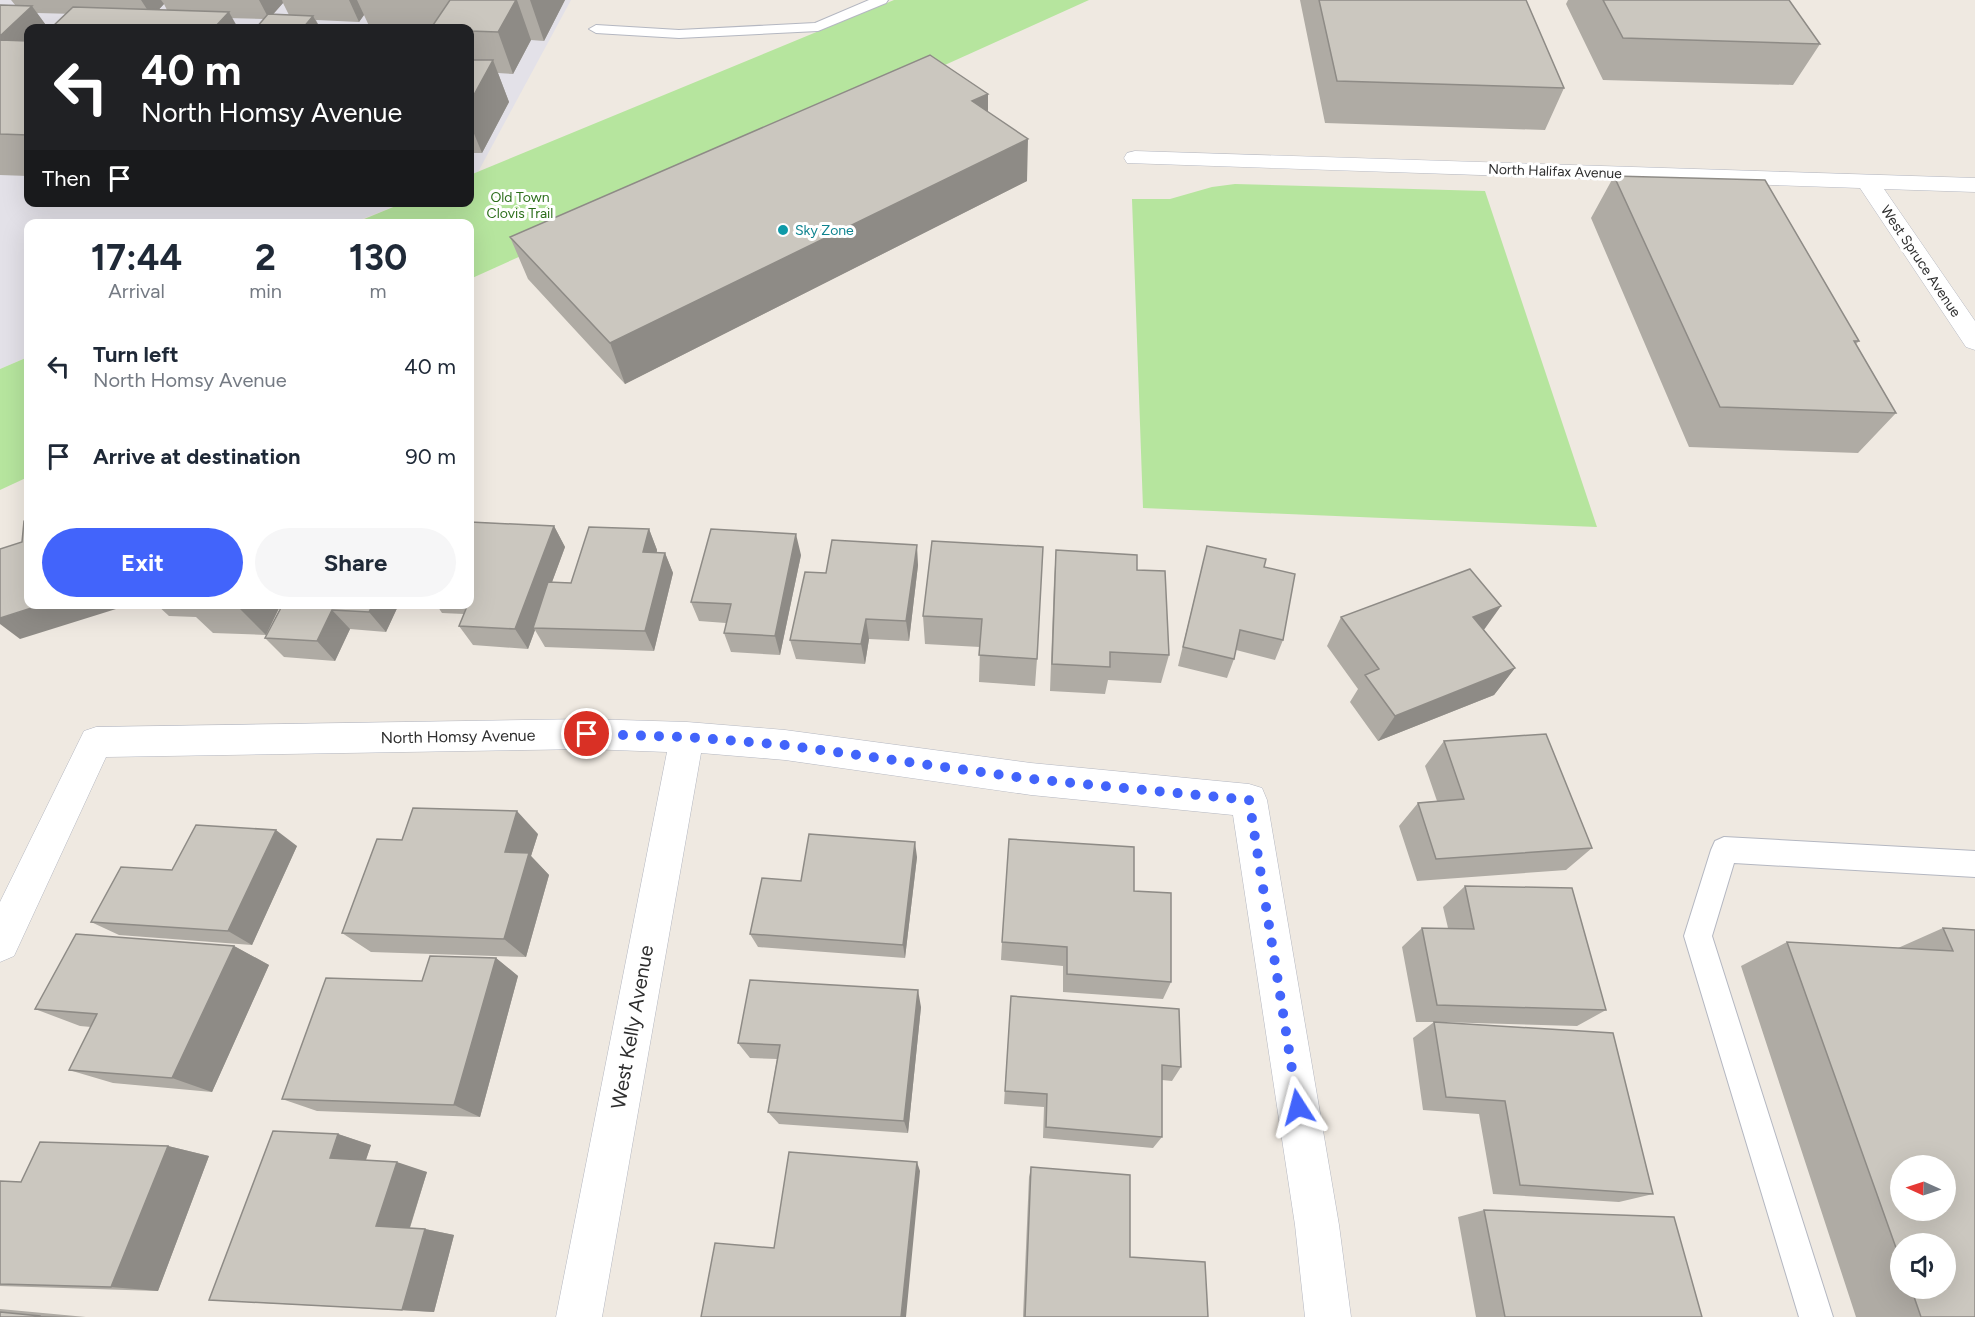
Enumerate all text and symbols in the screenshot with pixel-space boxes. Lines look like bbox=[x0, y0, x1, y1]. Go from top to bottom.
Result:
text: 40 m bbox=[141, 45, 241, 96]
icon: left bbox=[42, 48, 120, 126]
text: North Homsy Avenue bbox=[141, 96, 402, 129]
street label: North Halifax Avenue bbox=[1488, 161, 1623, 182]
icon: arrive bbox=[103, 162, 136, 195]
text: Then bbox=[42, 165, 91, 192]
park label: Old Town Clovis Trail bbox=[487, 189, 553, 222]
street label: West Spruce Avenue bbox=[1877, 202, 1965, 321]
place label: Sky Zone bbox=[795, 222, 854, 239]
marker: Sky Zone bbox=[776, 223, 790, 237]
text: 17:44 bbox=[91, 236, 182, 279]
text: 2 bbox=[255, 236, 276, 279]
text: 130 bbox=[349, 236, 407, 279]
text: Arrival bbox=[108, 279, 165, 303]
text: min bbox=[249, 279, 282, 303]
text: m bbox=[369, 279, 386, 303]
text: Turn left bbox=[93, 341, 179, 368]
icon: left bbox=[42, 350, 75, 383]
text: 40 m bbox=[404, 353, 456, 380]
text: North Homsy Avenue bbox=[93, 368, 287, 392]
icon: arrive bbox=[42, 440, 75, 473]
text: Arrive at destination bbox=[93, 443, 301, 470]
text: 90 m bbox=[405, 443, 456, 470]
button: Exit bbox=[42, 528, 243, 597]
button: Share bbox=[255, 528, 456, 597]
pin bbox=[561, 708, 612, 759]
icon: arrive bbox=[570, 717, 603, 750]
street label: North Homsy Avenue bbox=[380, 726, 536, 747]
street label: West Kelly Avenue bbox=[606, 943, 658, 1111]
position arrow bbox=[1266, 1075, 1330, 1139]
north arrow bbox=[1890, 1155, 1956, 1221]
map controls bbox=[1890, 1155, 1956, 1299]
button: sound bbox=[1890, 1233, 1956, 1299]

